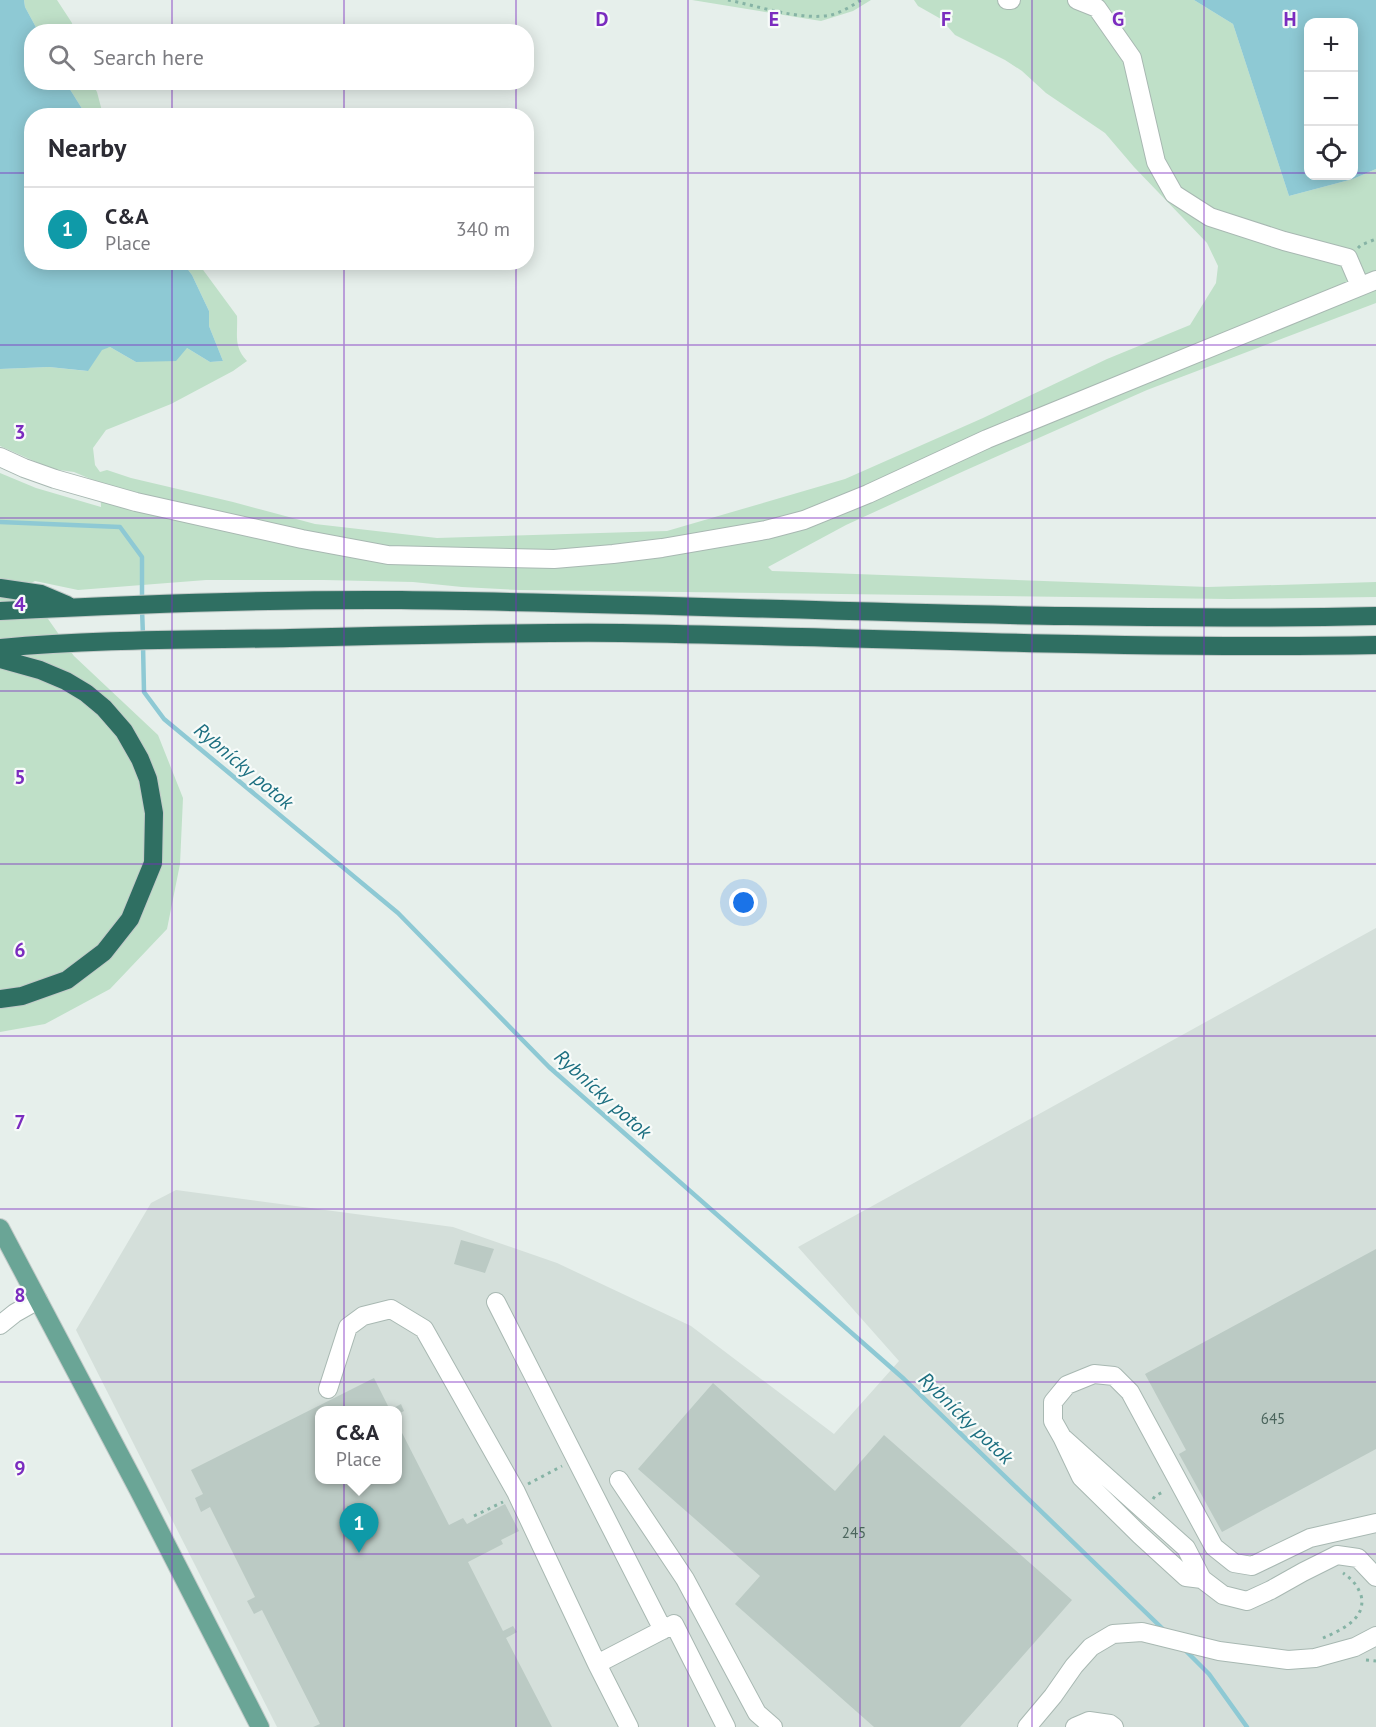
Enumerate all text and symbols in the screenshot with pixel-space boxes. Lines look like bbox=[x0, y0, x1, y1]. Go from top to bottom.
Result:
text: D bbox=[596, 6, 609, 32]
text: E bbox=[769, 6, 779, 32]
text: F bbox=[941, 6, 951, 32]
text: G bbox=[1112, 6, 1124, 32]
text: H bbox=[1283, 6, 1297, 32]
map controls bbox=[1304, 18, 1358, 180]
button: + bbox=[1304, 18, 1358, 72]
search box bbox=[24, 24, 534, 90]
icon: search bbox=[45, 41, 78, 74]
text: Search here bbox=[93, 43, 204, 71]
button: − bbox=[1304, 72, 1358, 126]
button: locate bbox=[1304, 126, 1358, 180]
text: Nearby bbox=[48, 131, 126, 164]
text: C&A bbox=[105, 202, 149, 230]
text: 1 bbox=[62, 216, 73, 242]
text: 340 m bbox=[456, 216, 510, 242]
text: Place bbox=[105, 230, 151, 256]
text: 3 bbox=[14, 419, 26, 445]
text: 4 bbox=[14, 591, 26, 617]
water label: Rybnícky potok bbox=[189, 717, 300, 816]
text: 5 bbox=[14, 764, 26, 790]
your location bbox=[729, 888, 758, 917]
text: 6 bbox=[14, 937, 26, 963]
water label: Rybnícky potok bbox=[549, 1044, 658, 1145]
text: 7 bbox=[14, 1109, 26, 1135]
text: 8 bbox=[14, 1282, 26, 1308]
water label: Rybnícky potok bbox=[913, 1366, 1020, 1470]
popup bbox=[315, 1406, 402, 1484]
house number: 645 bbox=[1261, 1409, 1285, 1428]
text: C&A bbox=[336, 1418, 379, 1446]
text: Place bbox=[336, 1446, 381, 1472]
text: 9 bbox=[14, 1455, 26, 1481]
pin: 1 bbox=[340, 1504, 378, 1553]
house number: 245 bbox=[842, 1523, 866, 1542]

